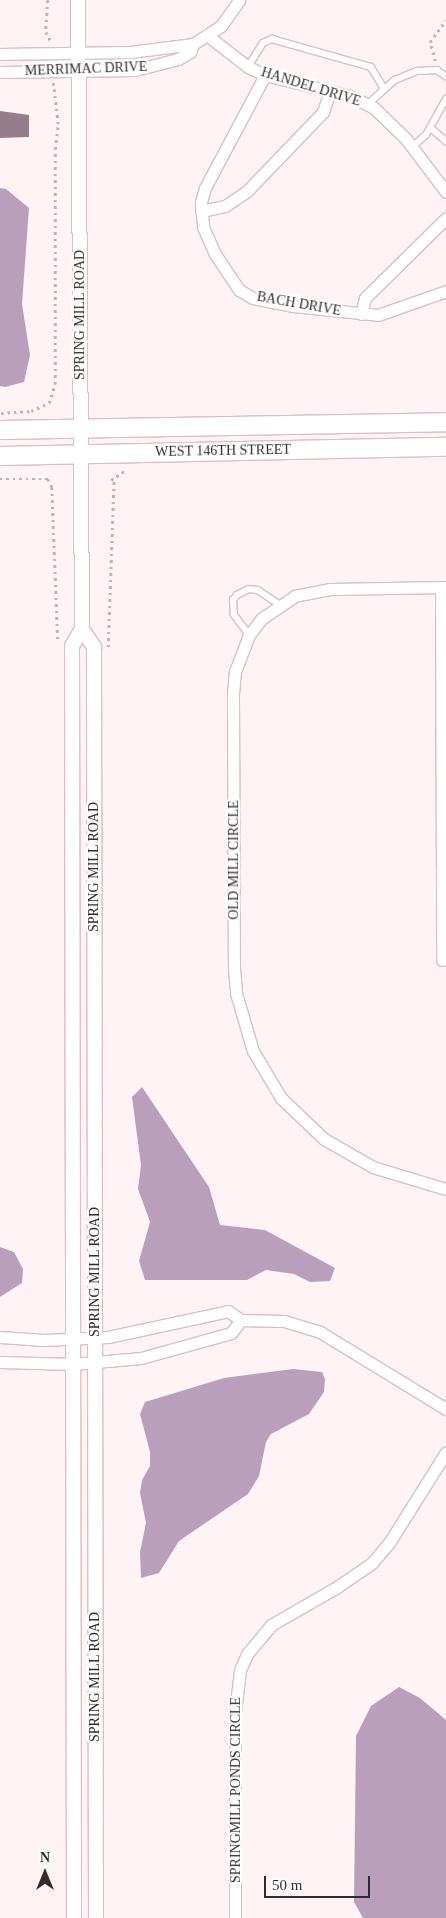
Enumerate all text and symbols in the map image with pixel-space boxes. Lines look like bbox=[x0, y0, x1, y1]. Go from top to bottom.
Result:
street label: MERRIMAC DRIVE bbox=[24, 58, 148, 80]
street label: HANDEL DRIVE bbox=[259, 64, 363, 110]
street label: SPRING MILL ROAD bbox=[72, 250, 88, 380]
street label: BACH DRIVE bbox=[256, 288, 342, 320]
street label: WEST 146TH STREET bbox=[155, 441, 291, 461]
street label: OLD MILL CIRCLE bbox=[226, 800, 242, 920]
street label: SPRING MILL ROAD bbox=[86, 802, 102, 932]
street label: SPRING MILL ROAD bbox=[87, 1207, 103, 1337]
street label: SPRING MILL ROAD bbox=[87, 1612, 103, 1742]
street label: SPRINGMILL PONDS CIRCLE bbox=[228, 1697, 244, 1883]
north arrow bbox=[20, 1848, 70, 1898]
text: N bbox=[40, 1850, 50, 1865]
scale bar bbox=[266, 1866, 372, 1898]
text: 50 m bbox=[272, 1877, 302, 1893]

